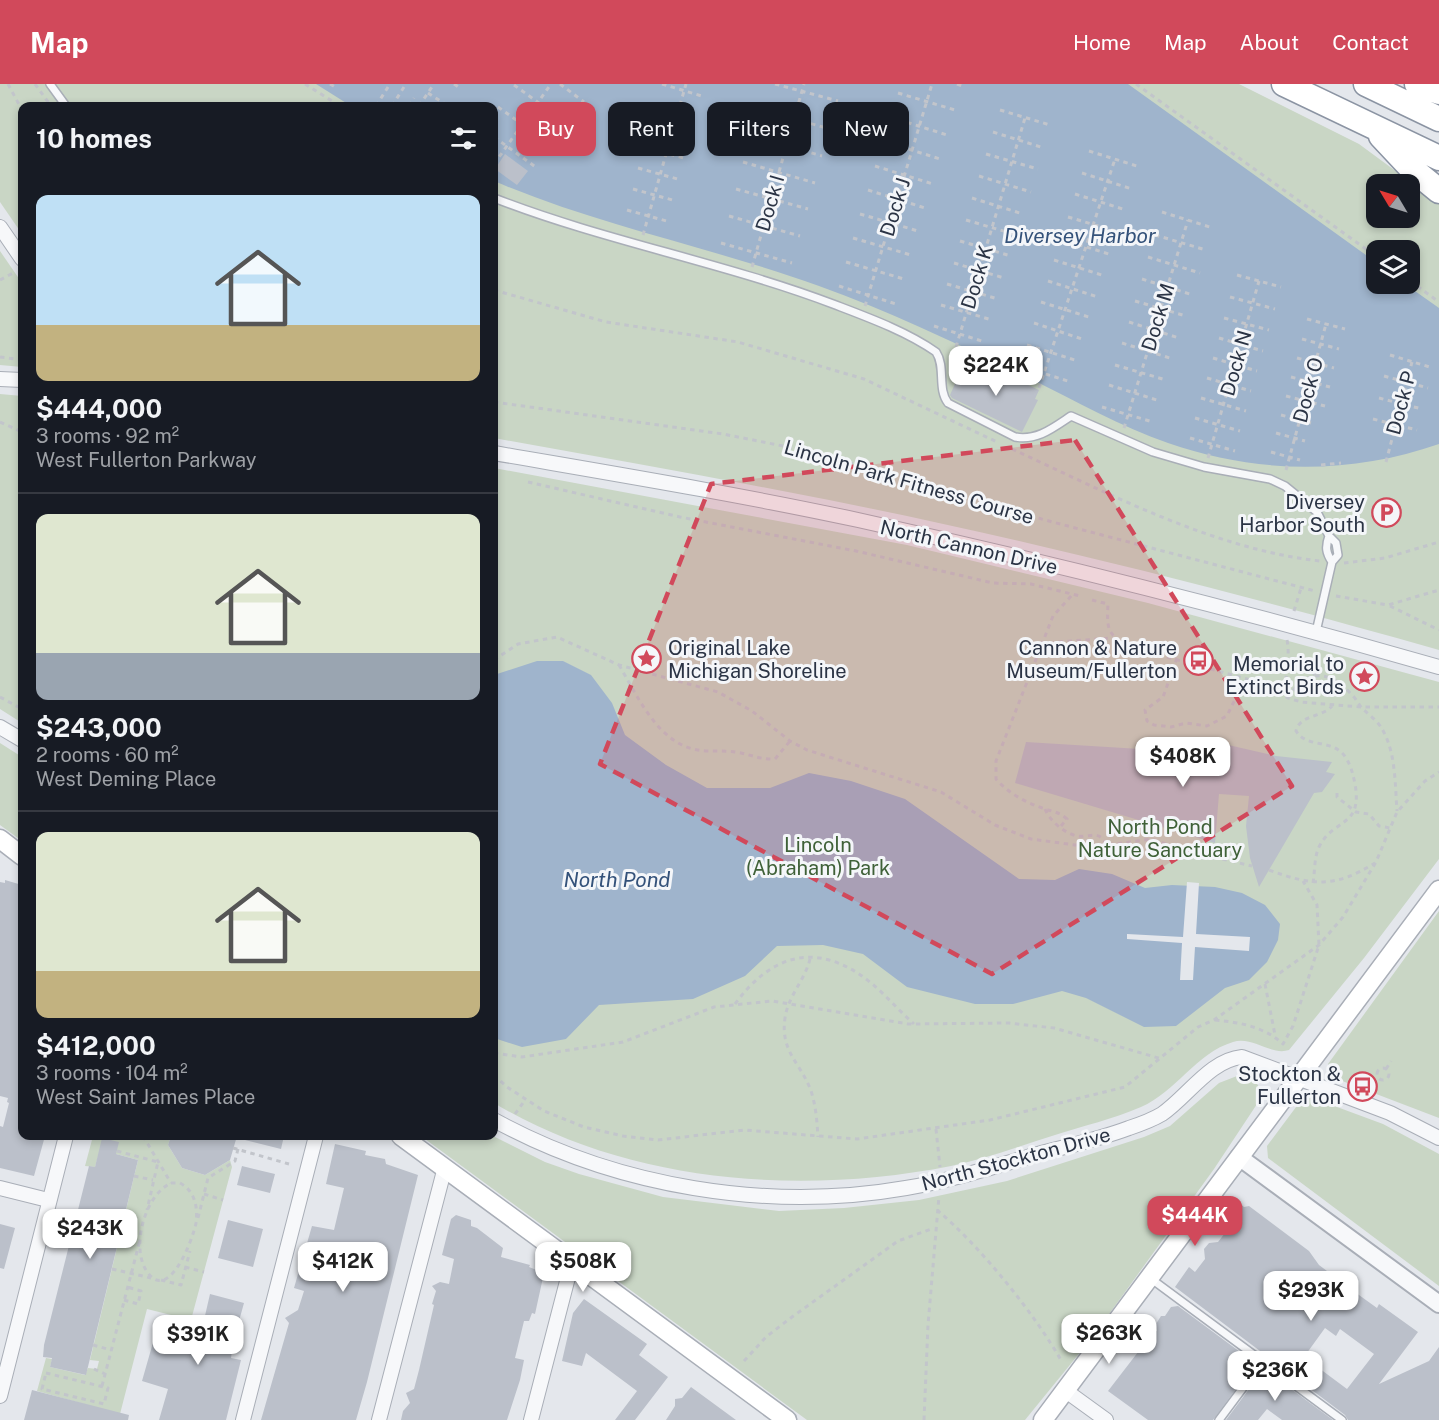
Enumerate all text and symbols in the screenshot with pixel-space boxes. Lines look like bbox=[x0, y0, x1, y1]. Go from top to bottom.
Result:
text: Map bbox=[30, 26, 89, 59]
text: Home bbox=[1073, 30, 1131, 55]
text: Map bbox=[1164, 30, 1207, 55]
text: About bbox=[1240, 30, 1299, 55]
text: Contact bbox=[1332, 30, 1409, 55]
chip: Buy bbox=[516, 102, 596, 156]
chip: Rent bbox=[608, 102, 695, 156]
chip: Filters bbox=[707, 102, 811, 156]
chip: New bbox=[823, 102, 909, 156]
icon: filters bbox=[447, 122, 480, 155]
text: 10 homes bbox=[36, 123, 152, 154]
street label: Dock I bbox=[751, 172, 789, 234]
north arrow bbox=[1366, 174, 1420, 228]
map controls bbox=[1366, 174, 1420, 294]
street label: Dock J bbox=[875, 175, 915, 239]
water label: Diversey Harbor bbox=[1004, 223, 1157, 248]
icon: home bbox=[204, 234, 312, 342]
button: layers bbox=[1366, 240, 1420, 294]
street label: Dock K bbox=[956, 242, 998, 312]
street label: Dock M bbox=[1136, 280, 1180, 354]
street label: Dock N bbox=[1215, 327, 1257, 399]
pin: $224K bbox=[954, 346, 1038, 397]
text: $224K bbox=[963, 353, 1029, 377]
street label: Dock O bbox=[1288, 355, 1328, 425]
street label: Dock P bbox=[1381, 368, 1421, 437]
text: $444,000 bbox=[36, 393, 162, 424]
text: 3 rooms · 92 m² bbox=[36, 424, 179, 448]
street label: Lincoln Park Fitness Course bbox=[781, 435, 1037, 529]
text: West Fullerton Parkway bbox=[36, 448, 256, 472]
place label: Diversey Harbor South bbox=[1239, 490, 1365, 537]
parking icon: Diversey Harbor South bbox=[1370, 497, 1402, 529]
street label: North Cannon Drive bbox=[878, 515, 1060, 579]
icon: home bbox=[204, 553, 312, 661]
place label: Original Lake Michigan Shoreline bbox=[668, 636, 847, 683]
place label: Cannon & Nature Museum/Fullerton bbox=[1006, 636, 1177, 683]
place icon: Original Lake Michigan Shoreline bbox=[631, 643, 663, 675]
bus stop icon: Cannon & Nature Museum/Fullerton bbox=[1182, 644, 1214, 676]
place label: Memorial to Extinct Birds bbox=[1225, 652, 1344, 699]
place icon: Memorial to Extinct Birds bbox=[1349, 660, 1381, 692]
text: $243,000 bbox=[36, 712, 162, 743]
pin: $408K bbox=[1141, 737, 1225, 788]
text: 2 rooms · 60 m² bbox=[36, 743, 179, 767]
text: $408K bbox=[1149, 744, 1217, 768]
text: West Deming Place bbox=[36, 767, 216, 791]
park label: North Pond Nature Sanctuary bbox=[1078, 815, 1242, 862]
park label: Lincoln (Abraham) Park bbox=[746, 833, 890, 880]
water label: North Pond bbox=[564, 867, 670, 892]
icon: home bbox=[204, 871, 312, 979]
text: $412,000 bbox=[36, 1030, 156, 1061]
text: 3 rooms · 104 m² bbox=[36, 1061, 188, 1085]
place label: Stockton & Fullerton bbox=[1238, 1062, 1341, 1109]
bus stop icon: Stockton & Fullerton bbox=[1346, 1070, 1378, 1102]
text: West Saint James Place bbox=[36, 1085, 255, 1109]
street label: North Stockton Drive bbox=[919, 1122, 1113, 1196]
pin: $444K bbox=[1153, 1196, 1237, 1247]
text: $444K bbox=[1161, 1203, 1229, 1227]
pin: $243K bbox=[48, 1209, 132, 1260]
text: $243K bbox=[56, 1216, 124, 1240]
pin: $412K bbox=[301, 1242, 385, 1293]
pin: $508K bbox=[541, 1242, 625, 1293]
text: $412K bbox=[312, 1249, 374, 1273]
text: $508K bbox=[549, 1249, 617, 1273]
pin: $293K bbox=[1269, 1271, 1353, 1322]
text: $293K bbox=[1277, 1278, 1345, 1302]
pin: $263K bbox=[1067, 1314, 1151, 1365]
pin: $391K bbox=[156, 1315, 240, 1366]
text: $263K bbox=[1075, 1321, 1143, 1345]
text: $391K bbox=[167, 1322, 229, 1346]
pin: $236K bbox=[1233, 1351, 1317, 1402]
text: $236K bbox=[1241, 1358, 1309, 1382]

